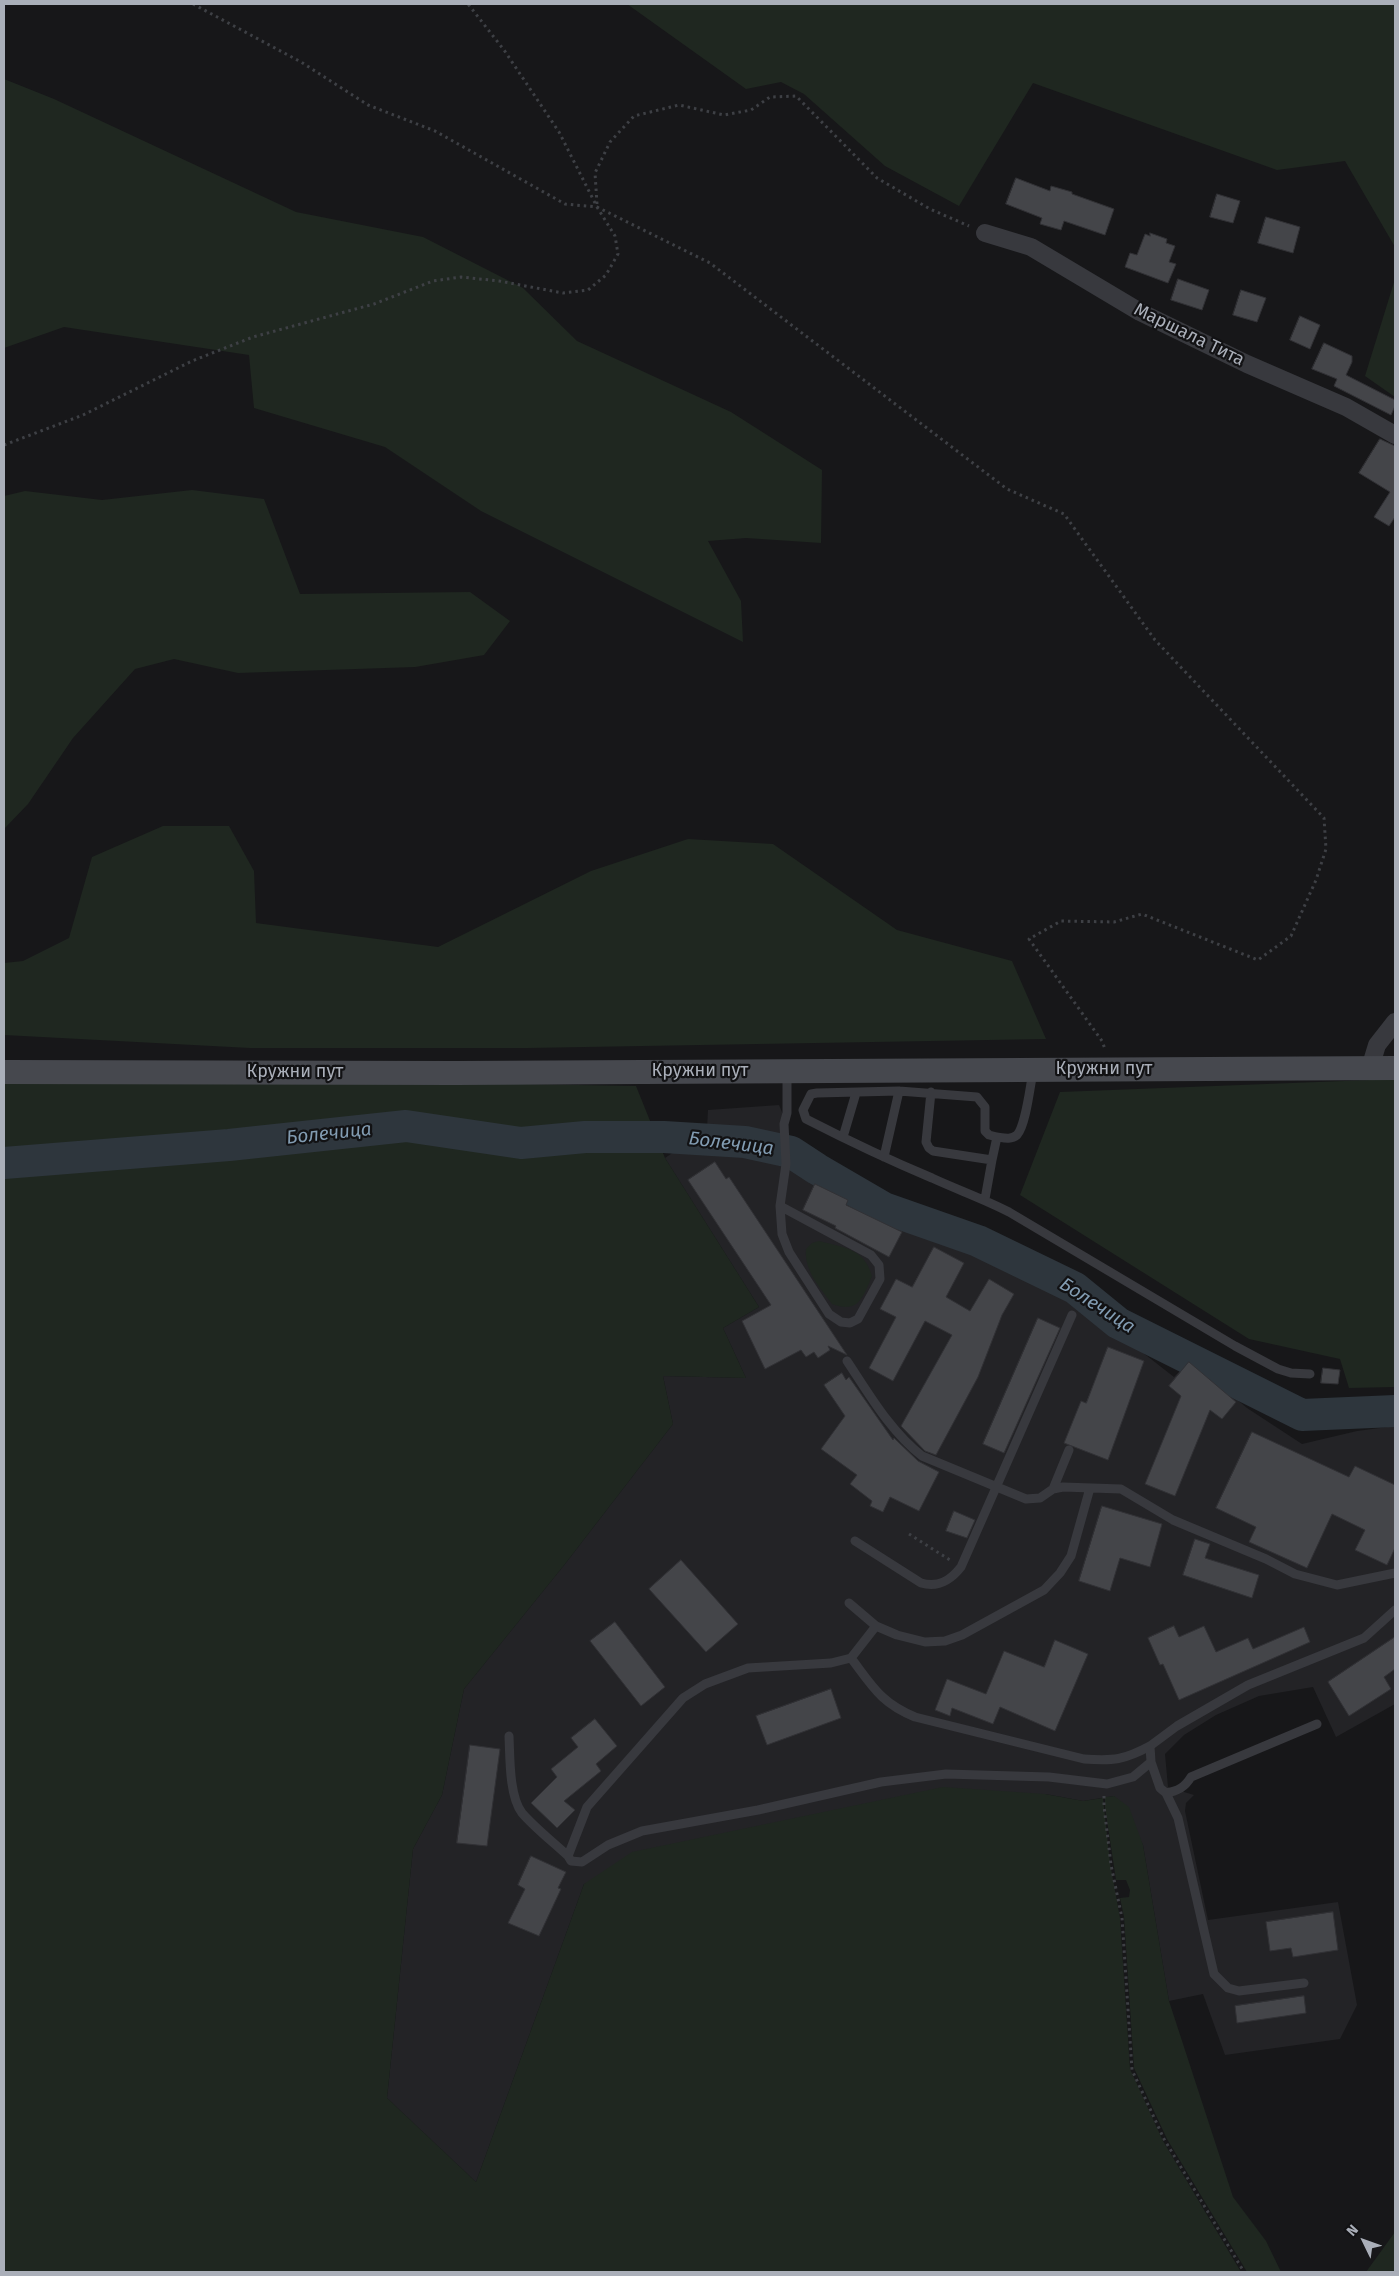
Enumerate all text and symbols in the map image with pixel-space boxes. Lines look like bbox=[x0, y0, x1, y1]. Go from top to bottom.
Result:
street label: Маршала Тита bbox=[1130, 299, 1248, 371]
street label: Кружни пут bbox=[1056, 1058, 1152, 1080]
street label: Кружни пут bbox=[652, 1060, 748, 1082]
street label: Кружни пут bbox=[247, 1061, 343, 1083]
water label: Болечица bbox=[285, 1118, 373, 1150]
water label: Болечица bbox=[687, 1127, 775, 1161]
water label: Болечица bbox=[1055, 1273, 1139, 1339]
north arrow bbox=[1339, 2216, 1389, 2266]
text: N bbox=[1343, 2221, 1362, 2240]

